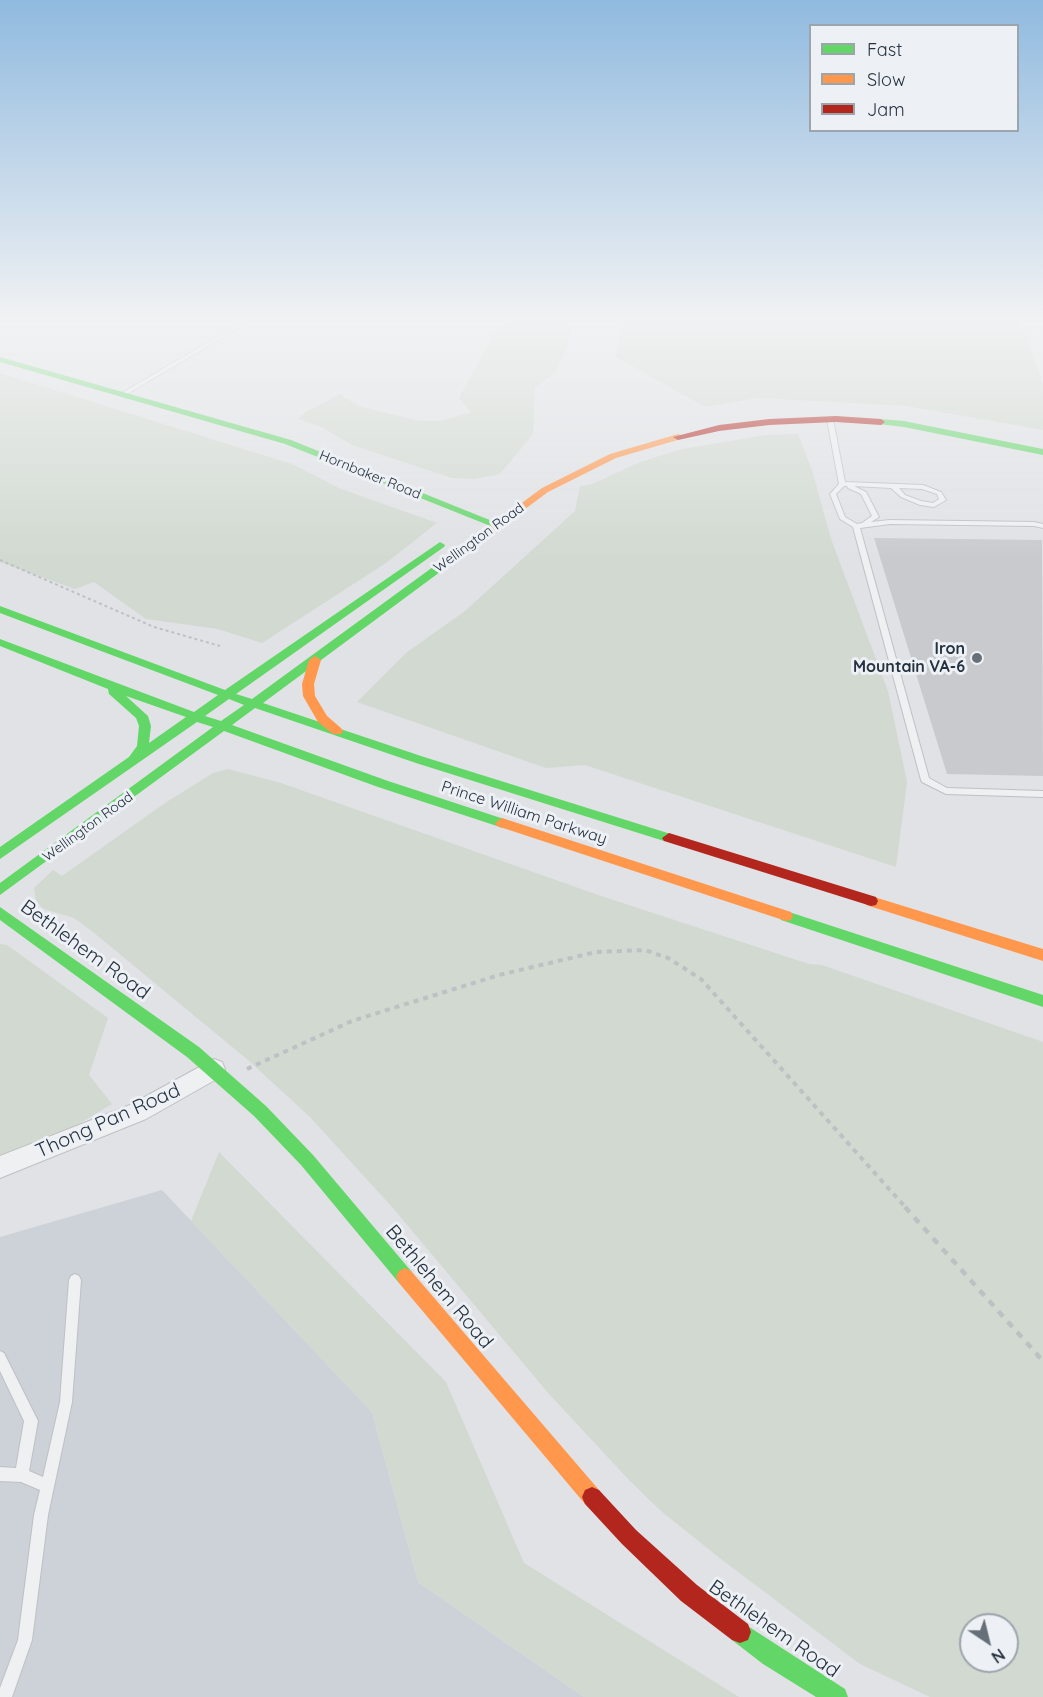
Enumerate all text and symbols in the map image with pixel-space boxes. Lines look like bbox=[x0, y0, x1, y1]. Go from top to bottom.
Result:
legend bbox=[809, 24, 1019, 132]
text: Fast bbox=[867, 38, 902, 61]
text: Slow bbox=[867, 68, 905, 91]
text: Jam bbox=[867, 98, 905, 121]
street label: Hornbaker Road bbox=[317, 447, 423, 503]
street label: Wellington Road bbox=[431, 500, 527, 576]
place label: Iron Mountain VA-6 bbox=[853, 639, 965, 677]
marker: Iron Mountain VA-6 bbox=[970, 651, 984, 665]
street label: Prince William Parkway bbox=[439, 777, 609, 849]
street label: Wellington Road bbox=[40, 789, 136, 865]
street label: Bethlehem Road bbox=[16, 895, 154, 1005]
street label: Thong Pan Road bbox=[32, 1078, 184, 1164]
street label: Bethlehem Road bbox=[380, 1220, 498, 1354]
street label: Bethlehem Road bbox=[704, 1575, 844, 1683]
north arrow bbox=[959, 1613, 1019, 1673]
text: N bbox=[988, 1645, 1009, 1668]

